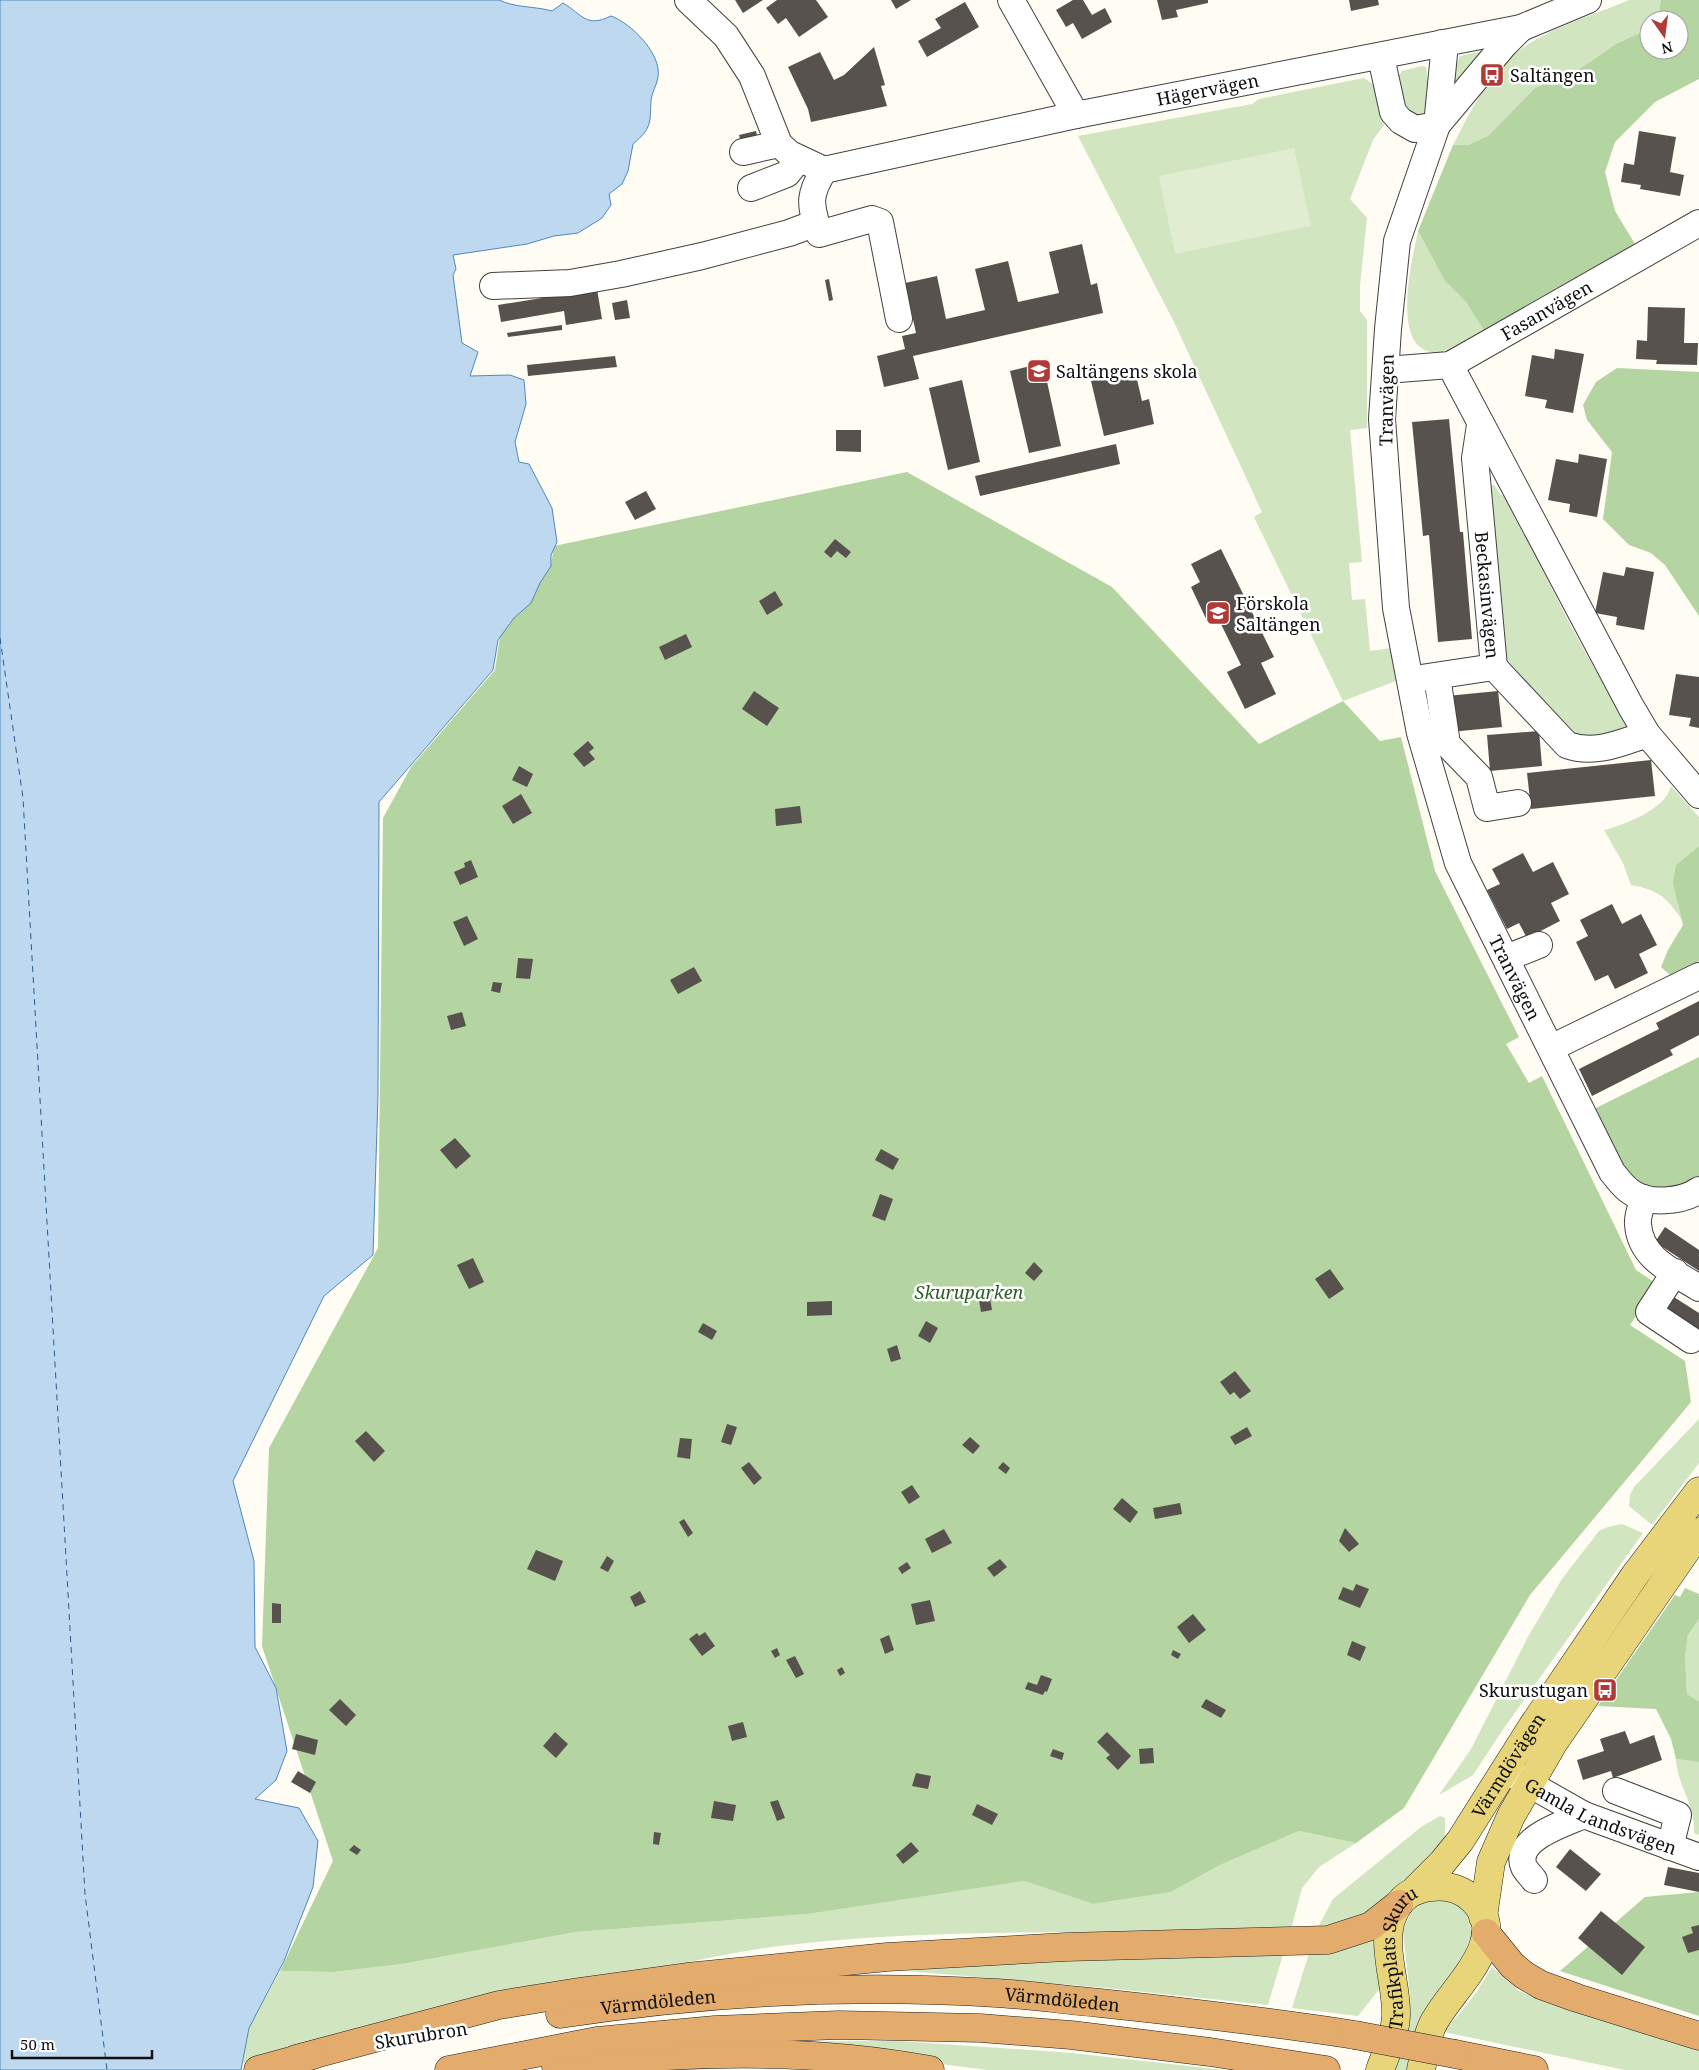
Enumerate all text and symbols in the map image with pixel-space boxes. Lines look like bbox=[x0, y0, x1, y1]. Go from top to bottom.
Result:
north arrow bbox=[1639, 10, 1689, 60]
text: N bbox=[1660, 38, 1675, 59]
bus stop icon: Saltängen bbox=[1479, 62, 1505, 88]
place label: Saltängen bbox=[1510, 63, 1595, 87]
street label: Hägervägen bbox=[1154, 67, 1261, 111]
street label: Fasanvägen bbox=[1496, 274, 1597, 346]
street label: Tranvägen bbox=[1373, 353, 1399, 446]
school or university icon: Saltängens skola bbox=[1026, 358, 1052, 384]
place label: Saltängens skola bbox=[1056, 359, 1198, 383]
street label: Beckasinvägen bbox=[1470, 530, 1505, 660]
place label: Förskola Saltängen bbox=[1236, 591, 1321, 636]
school or university icon: Förskola Saltängen bbox=[1205, 600, 1231, 626]
street label: Tranvägen bbox=[1484, 931, 1547, 1025]
park label: Skuruparken bbox=[915, 1280, 1024, 1304]
bus stop icon: Skurustugan bbox=[1592, 1677, 1618, 1703]
place label: Skurustugan bbox=[1479, 1678, 1588, 1702]
street label: Värmdövägen bbox=[1466, 1708, 1550, 1822]
street label: Gamla Landsvägen bbox=[1521, 1772, 1681, 1860]
street label: Trafikplats Skuru bbox=[1376, 1880, 1422, 2031]
street label: Värmdöleden bbox=[1004, 1982, 1122, 2017]
street label: Värmdöleden bbox=[599, 1984, 717, 2020]
street label: Skurubron bbox=[373, 2016, 469, 2054]
scale bar bbox=[12, 2028, 152, 2060]
text: 50 m bbox=[20, 2034, 55, 2054]

